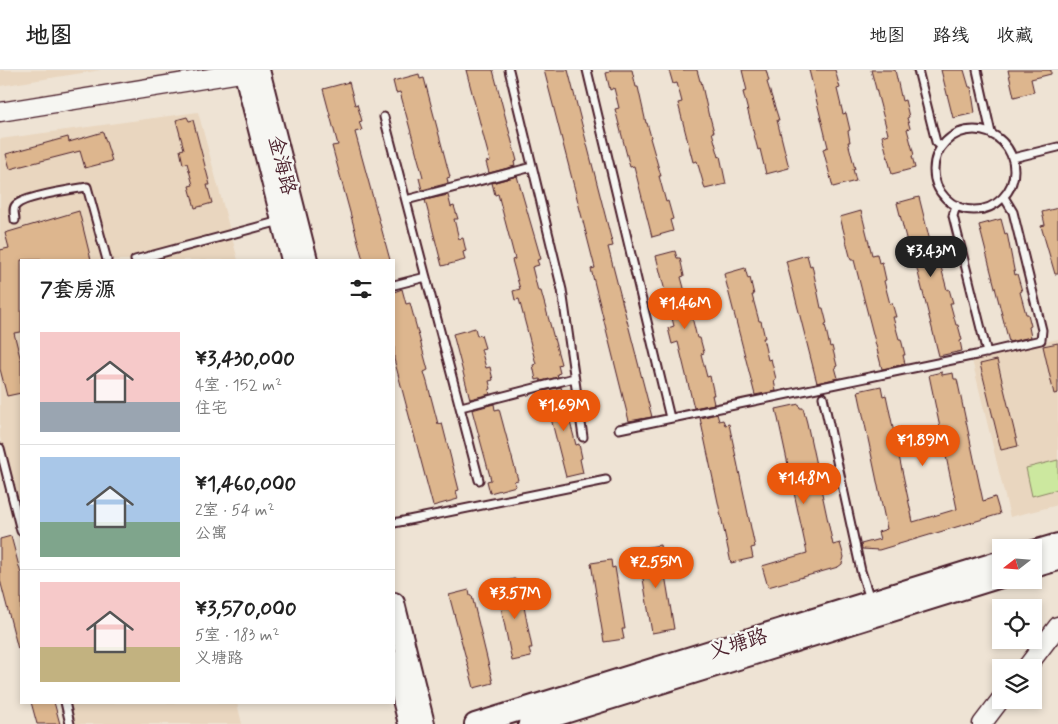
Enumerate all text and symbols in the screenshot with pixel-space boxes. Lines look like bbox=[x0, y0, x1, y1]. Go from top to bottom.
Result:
text: 地图 bbox=[25, 21, 73, 52]
text: 地图 bbox=[869, 24, 905, 48]
text: 路线 bbox=[933, 24, 969, 48]
text: 收藏 bbox=[997, 24, 1033, 48]
street label: 金海路 bbox=[261, 133, 302, 199]
pin: ¥3.43M bbox=[890, 236, 972, 278]
text: ¥3.43M bbox=[906, 241, 956, 262]
icon: filters bbox=[347, 275, 375, 303]
text: 7套房源 bbox=[40, 276, 116, 304]
pin: ¥1.46M bbox=[644, 288, 726, 330]
text: ¥1.46M bbox=[659, 293, 711, 314]
text: ¥3,430,000 bbox=[195, 345, 295, 373]
icon: home bbox=[80, 352, 140, 412]
text: 4室 · 152 m² bbox=[195, 375, 282, 396]
pin: ¥1.69M bbox=[523, 390, 605, 432]
text: ¥1.69M bbox=[538, 395, 590, 416]
text: 住宅 bbox=[195, 398, 227, 419]
pin: ¥1.89M bbox=[882, 424, 964, 467]
text: ¥1.89M bbox=[897, 430, 949, 451]
pin: ¥1.48M bbox=[763, 462, 845, 505]
text: ¥1.48M bbox=[778, 468, 830, 489]
text: ¥1,460,000 bbox=[195, 470, 296, 498]
icon: home bbox=[80, 477, 140, 537]
text: 2室 · 54 m² bbox=[195, 500, 275, 521]
text: 公寓 bbox=[195, 523, 227, 544]
north arrow bbox=[992, 539, 1042, 589]
map controls bbox=[992, 539, 1042, 709]
pin: ¥2.55M bbox=[615, 546, 697, 589]
text: ¥2.55M bbox=[630, 552, 682, 573]
pin: ¥3.57M bbox=[474, 578, 556, 620]
text: ¥3.57M bbox=[489, 583, 541, 604]
text: ¥3,570,000 bbox=[195, 595, 297, 623]
button: locate bbox=[992, 599, 1042, 649]
icon: home bbox=[80, 602, 140, 662]
street label: 义塘路 bbox=[706, 622, 772, 666]
text: 5室 · 183 m² bbox=[195, 625, 280, 646]
text: 义塘路 bbox=[195, 648, 243, 669]
button: layers bbox=[992, 659, 1042, 709]

